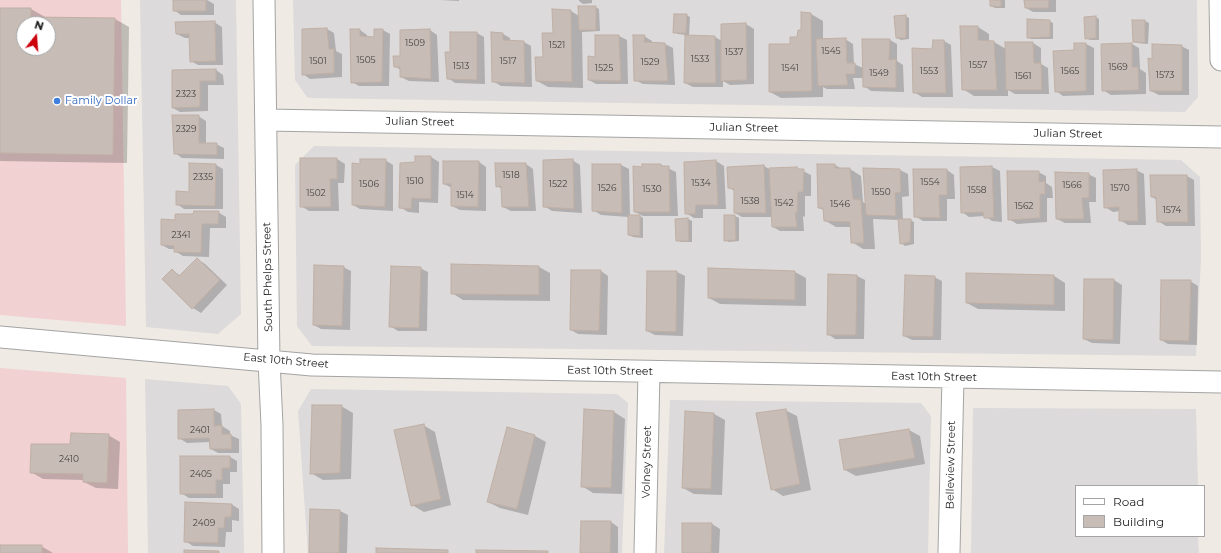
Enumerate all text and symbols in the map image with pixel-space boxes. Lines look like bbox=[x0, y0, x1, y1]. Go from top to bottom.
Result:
north arrow bbox=[16, 16, 56, 56]
text: N bbox=[33, 17, 46, 33]
house number: 1509 bbox=[405, 38, 425, 48]
house number: 1521 bbox=[549, 40, 565, 50]
house number: 1545 bbox=[821, 46, 841, 56]
house number: 1537 bbox=[725, 47, 743, 57]
house number: 1533 bbox=[691, 54, 709, 64]
house number: 1505 bbox=[356, 55, 376, 65]
house number: 1501 bbox=[309, 56, 327, 66]
house number: 1517 bbox=[500, 56, 516, 66]
house number: 1529 bbox=[641, 57, 659, 67]
house number: 1557 bbox=[969, 60, 987, 70]
house number: 1513 bbox=[453, 61, 469, 71]
house number: 1569 bbox=[1108, 62, 1128, 72]
house number: 1525 bbox=[595, 63, 613, 73]
house number: 1541 bbox=[781, 63, 799, 73]
house number: 1553 bbox=[920, 66, 938, 76]
house number: 1565 bbox=[1061, 66, 1079, 76]
house number: 1549 bbox=[869, 68, 889, 78]
house number: 1573 bbox=[1156, 70, 1174, 80]
house number: 1561 bbox=[1014, 71, 1032, 81]
house number: 2323 bbox=[176, 89, 196, 99]
place label: Family Dollar bbox=[65, 94, 137, 108]
marker: Family Dollar bbox=[52, 96, 62, 106]
street label: Julian Street bbox=[385, 115, 455, 129]
street label: Julian Street bbox=[709, 121, 779, 135]
house number: 2329 bbox=[176, 124, 196, 134]
street label: Julian Street bbox=[1033, 127, 1103, 141]
house number: 1518 bbox=[502, 170, 520, 180]
house number: 2335 bbox=[193, 172, 213, 182]
house number: 1510 bbox=[406, 176, 424, 186]
house number: 1554 bbox=[920, 177, 940, 187]
house number: 1534 bbox=[691, 178, 711, 188]
house number: 1506 bbox=[359, 179, 379, 189]
house number: 1522 bbox=[549, 179, 567, 189]
house number: 1566 bbox=[1062, 180, 1082, 190]
house number: 1526 bbox=[598, 183, 616, 193]
house number: 1570 bbox=[1110, 183, 1130, 193]
house number: 1530 bbox=[642, 184, 662, 194]
house number: 1558 bbox=[967, 185, 987, 195]
house number: 1550 bbox=[871, 187, 891, 197]
house number: 1502 bbox=[306, 188, 326, 198]
house number: 1514 bbox=[456, 190, 474, 200]
house number: 1538 bbox=[740, 196, 760, 206]
house number: 1542 bbox=[774, 198, 794, 208]
house number: 1546 bbox=[830, 199, 850, 209]
house number: 1562 bbox=[1015, 201, 1033, 211]
house number: 1574 bbox=[1163, 205, 1181, 215]
street label: South Phelps Street bbox=[260, 222, 276, 332]
house number: 2341 bbox=[171, 230, 191, 240]
street label: East 10th Street bbox=[243, 351, 329, 371]
street label: East 10th Street bbox=[567, 364, 653, 378]
street label: East 10th Street bbox=[891, 370, 977, 384]
street label: Belleview Street bbox=[944, 421, 958, 509]
house number: 2401 bbox=[190, 425, 210, 435]
street label: Volney Street bbox=[640, 425, 654, 499]
house number: 2410 bbox=[59, 454, 79, 464]
house number: 2405 bbox=[190, 469, 212, 479]
legend bbox=[1075, 485, 1205, 537]
text: Road bbox=[1113, 494, 1144, 509]
text: Building bbox=[1113, 514, 1164, 529]
house number: 2409 bbox=[193, 518, 215, 528]

